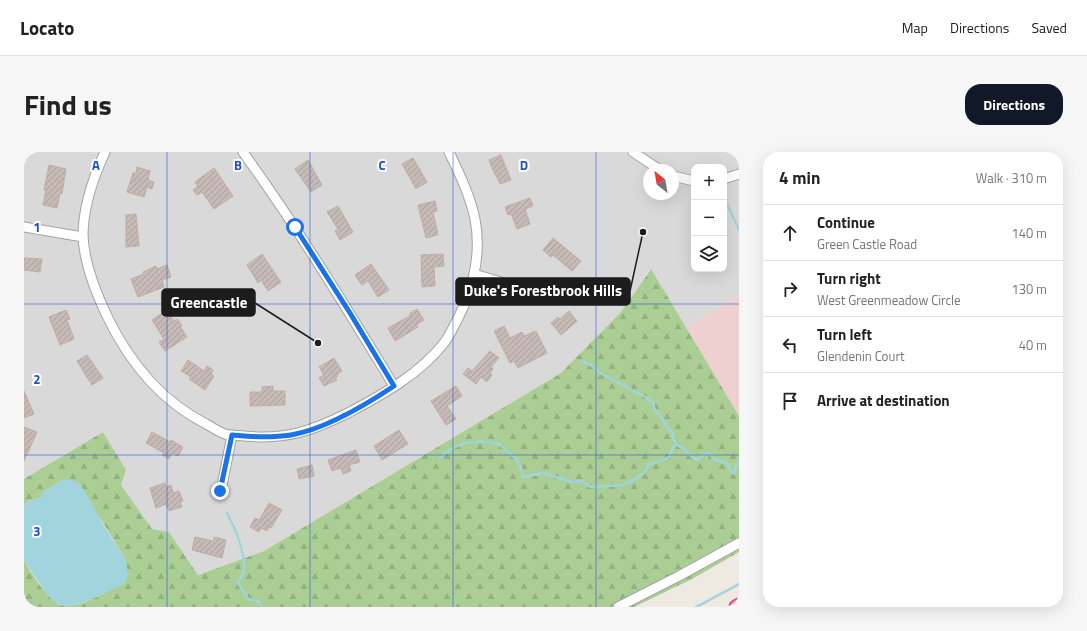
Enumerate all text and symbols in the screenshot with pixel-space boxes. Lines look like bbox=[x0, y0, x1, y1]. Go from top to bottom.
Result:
text: Locato bbox=[20, 13, 74, 42]
text: Map bbox=[902, 17, 928, 38]
text: Directions bbox=[950, 17, 1009, 38]
text: Saved bbox=[1031, 17, 1067, 38]
text: Find us bbox=[24, 83, 112, 126]
button: Directions bbox=[965, 84, 1063, 125]
text: A bbox=[92, 155, 100, 175]
text: B bbox=[234, 155, 242, 175]
text: C bbox=[378, 155, 386, 175]
text: D bbox=[520, 155, 528, 175]
north arrow bbox=[643, 164, 679, 200]
map controls bbox=[691, 164, 727, 272]
button: + bbox=[691, 164, 727, 200]
text: 4 min bbox=[779, 165, 820, 191]
text: Walk · 310 m bbox=[976, 168, 1047, 188]
button: − bbox=[691, 200, 727, 236]
text: Continue bbox=[817, 211, 875, 234]
text: 1 bbox=[33, 217, 41, 237]
route start bbox=[286, 218, 304, 236]
icon: ahead bbox=[779, 222, 801, 244]
text: 140 m bbox=[1011, 223, 1047, 243]
text: Green Castle Road bbox=[817, 234, 917, 254]
button: layers bbox=[691, 236, 727, 272]
text: Turn right bbox=[817, 267, 881, 290]
callout: Duke's Forestbrook Hills bbox=[456, 278, 630, 305]
icon: right bbox=[779, 278, 801, 300]
text: Duke's Forestbrook Hills bbox=[464, 279, 622, 302]
text: 130 m bbox=[1011, 279, 1047, 299]
callout: Greencastle bbox=[162, 289, 255, 316]
text: West Greenmeadow Circle bbox=[817, 290, 961, 310]
text: Greencastle bbox=[171, 291, 248, 314]
text: Turn left bbox=[817, 323, 872, 346]
icon: left bbox=[779, 334, 801, 356]
text: 40 m bbox=[1019, 335, 1047, 355]
text: Glendenin Court bbox=[817, 346, 904, 366]
text: 2 bbox=[33, 369, 41, 389]
text: Arrive at destination bbox=[817, 389, 950, 412]
icon: arrive bbox=[779, 390, 801, 412]
route end bbox=[211, 482, 229, 500]
text: 3 bbox=[33, 521, 41, 541]

